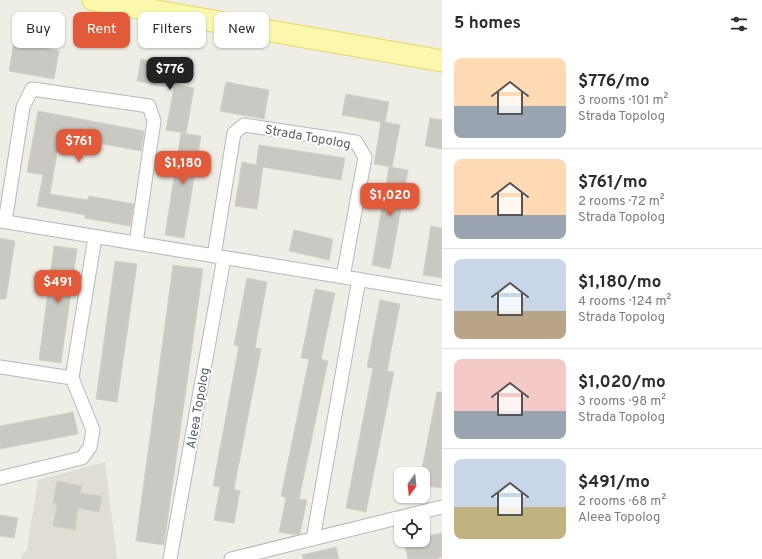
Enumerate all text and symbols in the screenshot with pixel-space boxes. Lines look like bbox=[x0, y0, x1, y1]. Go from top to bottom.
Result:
chip: Buy bbox=[12, 12, 65, 48]
chip: Rent bbox=[73, 12, 130, 48]
chip: Filters bbox=[138, 12, 206, 48]
chip: New bbox=[214, 12, 269, 48]
text: 5 homes bbox=[454, 13, 521, 35]
icon: filters bbox=[728, 13, 750, 35]
pin: $776 bbox=[146, 57, 194, 91]
text: $776 bbox=[155, 62, 185, 78]
text: $776/mo bbox=[578, 71, 650, 93]
icon: home bbox=[486, 74, 534, 122]
text: 3 rooms · 101 m² bbox=[578, 93, 668, 109]
text: Strada Topolog bbox=[578, 109, 665, 125]
street label: Strada Topolog bbox=[263, 123, 352, 153]
pin: $761 bbox=[55, 129, 103, 163]
text: $761 bbox=[65, 134, 93, 150]
pin: $1,180 bbox=[150, 151, 216, 185]
text: $1,180 bbox=[164, 156, 202, 172]
text: $761/mo bbox=[578, 172, 647, 194]
icon: home bbox=[486, 175, 534, 223]
pin: $1,020 bbox=[357, 183, 423, 217]
text: $1,020 bbox=[369, 188, 411, 204]
text: 2 rooms · 72 m² bbox=[578, 194, 664, 210]
text: Strada Topolog bbox=[578, 210, 665, 226]
pin: $491 bbox=[34, 270, 82, 304]
text: $1,180/mo bbox=[578, 272, 661, 294]
text: $491 bbox=[43, 275, 73, 291]
icon: home bbox=[486, 275, 534, 323]
text: 4 rooms · 124 m² bbox=[578, 294, 671, 310]
text: Strada Topolog bbox=[578, 310, 665, 326]
street label: Aleea Topolog bbox=[184, 366, 214, 450]
text: $1,020/mo bbox=[578, 372, 666, 394]
icon: home bbox=[486, 375, 534, 423]
text: 3 rooms · 98 m² bbox=[578, 394, 666, 410]
text: Strada Topolog bbox=[578, 410, 665, 426]
north arrow bbox=[394, 467, 430, 503]
map controls bbox=[394, 467, 430, 547]
text: $491/mo bbox=[578, 472, 650, 494]
icon: home bbox=[486, 475, 534, 523]
text: 2 rooms · 68 m² bbox=[578, 494, 666, 510]
text: Aleea Topolog bbox=[578, 510, 660, 526]
button: locate bbox=[394, 511, 430, 547]

